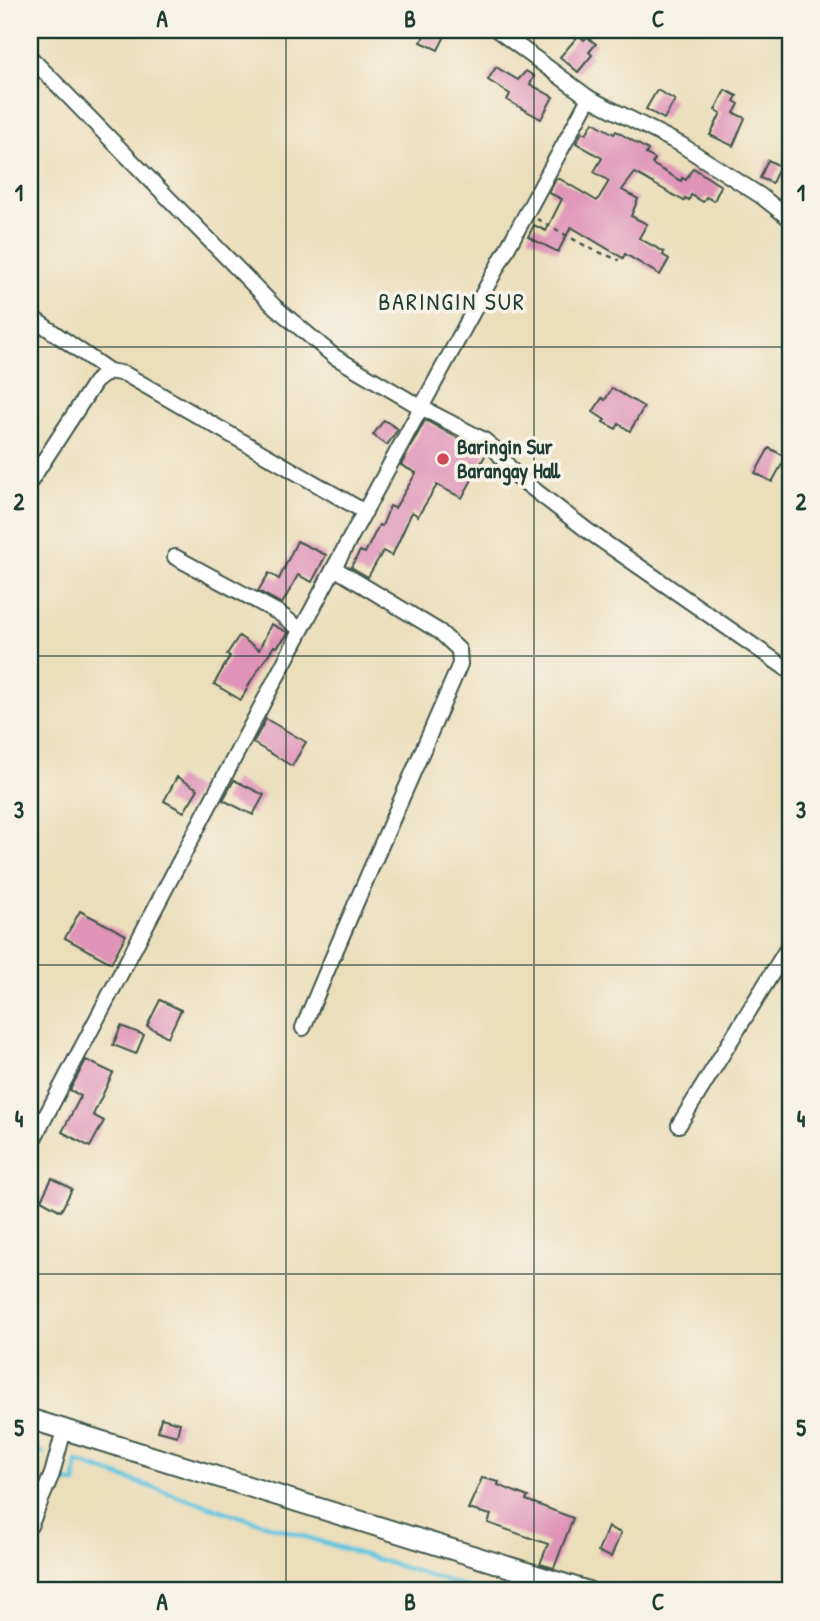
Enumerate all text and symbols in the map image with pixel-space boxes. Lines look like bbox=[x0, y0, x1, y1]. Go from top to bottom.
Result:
text: A bbox=[156, 3, 168, 34]
text: B bbox=[404, 3, 416, 34]
text: C bbox=[652, 3, 664, 34]
text: 1 bbox=[15, 177, 23, 208]
text: 1 bbox=[797, 177, 805, 208]
district label: BARINGIN SUR bbox=[378, 285, 526, 317]
place label: Baringin Sur Barangay Hall bbox=[457, 432, 561, 486]
marker: Baringin Sur Barangay Hall bbox=[435, 451, 451, 467]
text: 2 bbox=[14, 486, 25, 517]
text: 2 bbox=[796, 486, 807, 517]
text: 3 bbox=[14, 794, 24, 825]
text: 3 bbox=[796, 794, 806, 825]
text: 4 bbox=[15, 1103, 24, 1134]
text: 4 bbox=[797, 1103, 806, 1134]
text: 5 bbox=[14, 1412, 24, 1443]
text: 5 bbox=[796, 1412, 806, 1443]
text: A bbox=[156, 1586, 168, 1617]
text: B bbox=[404, 1586, 416, 1617]
text: C bbox=[652, 1586, 664, 1617]

